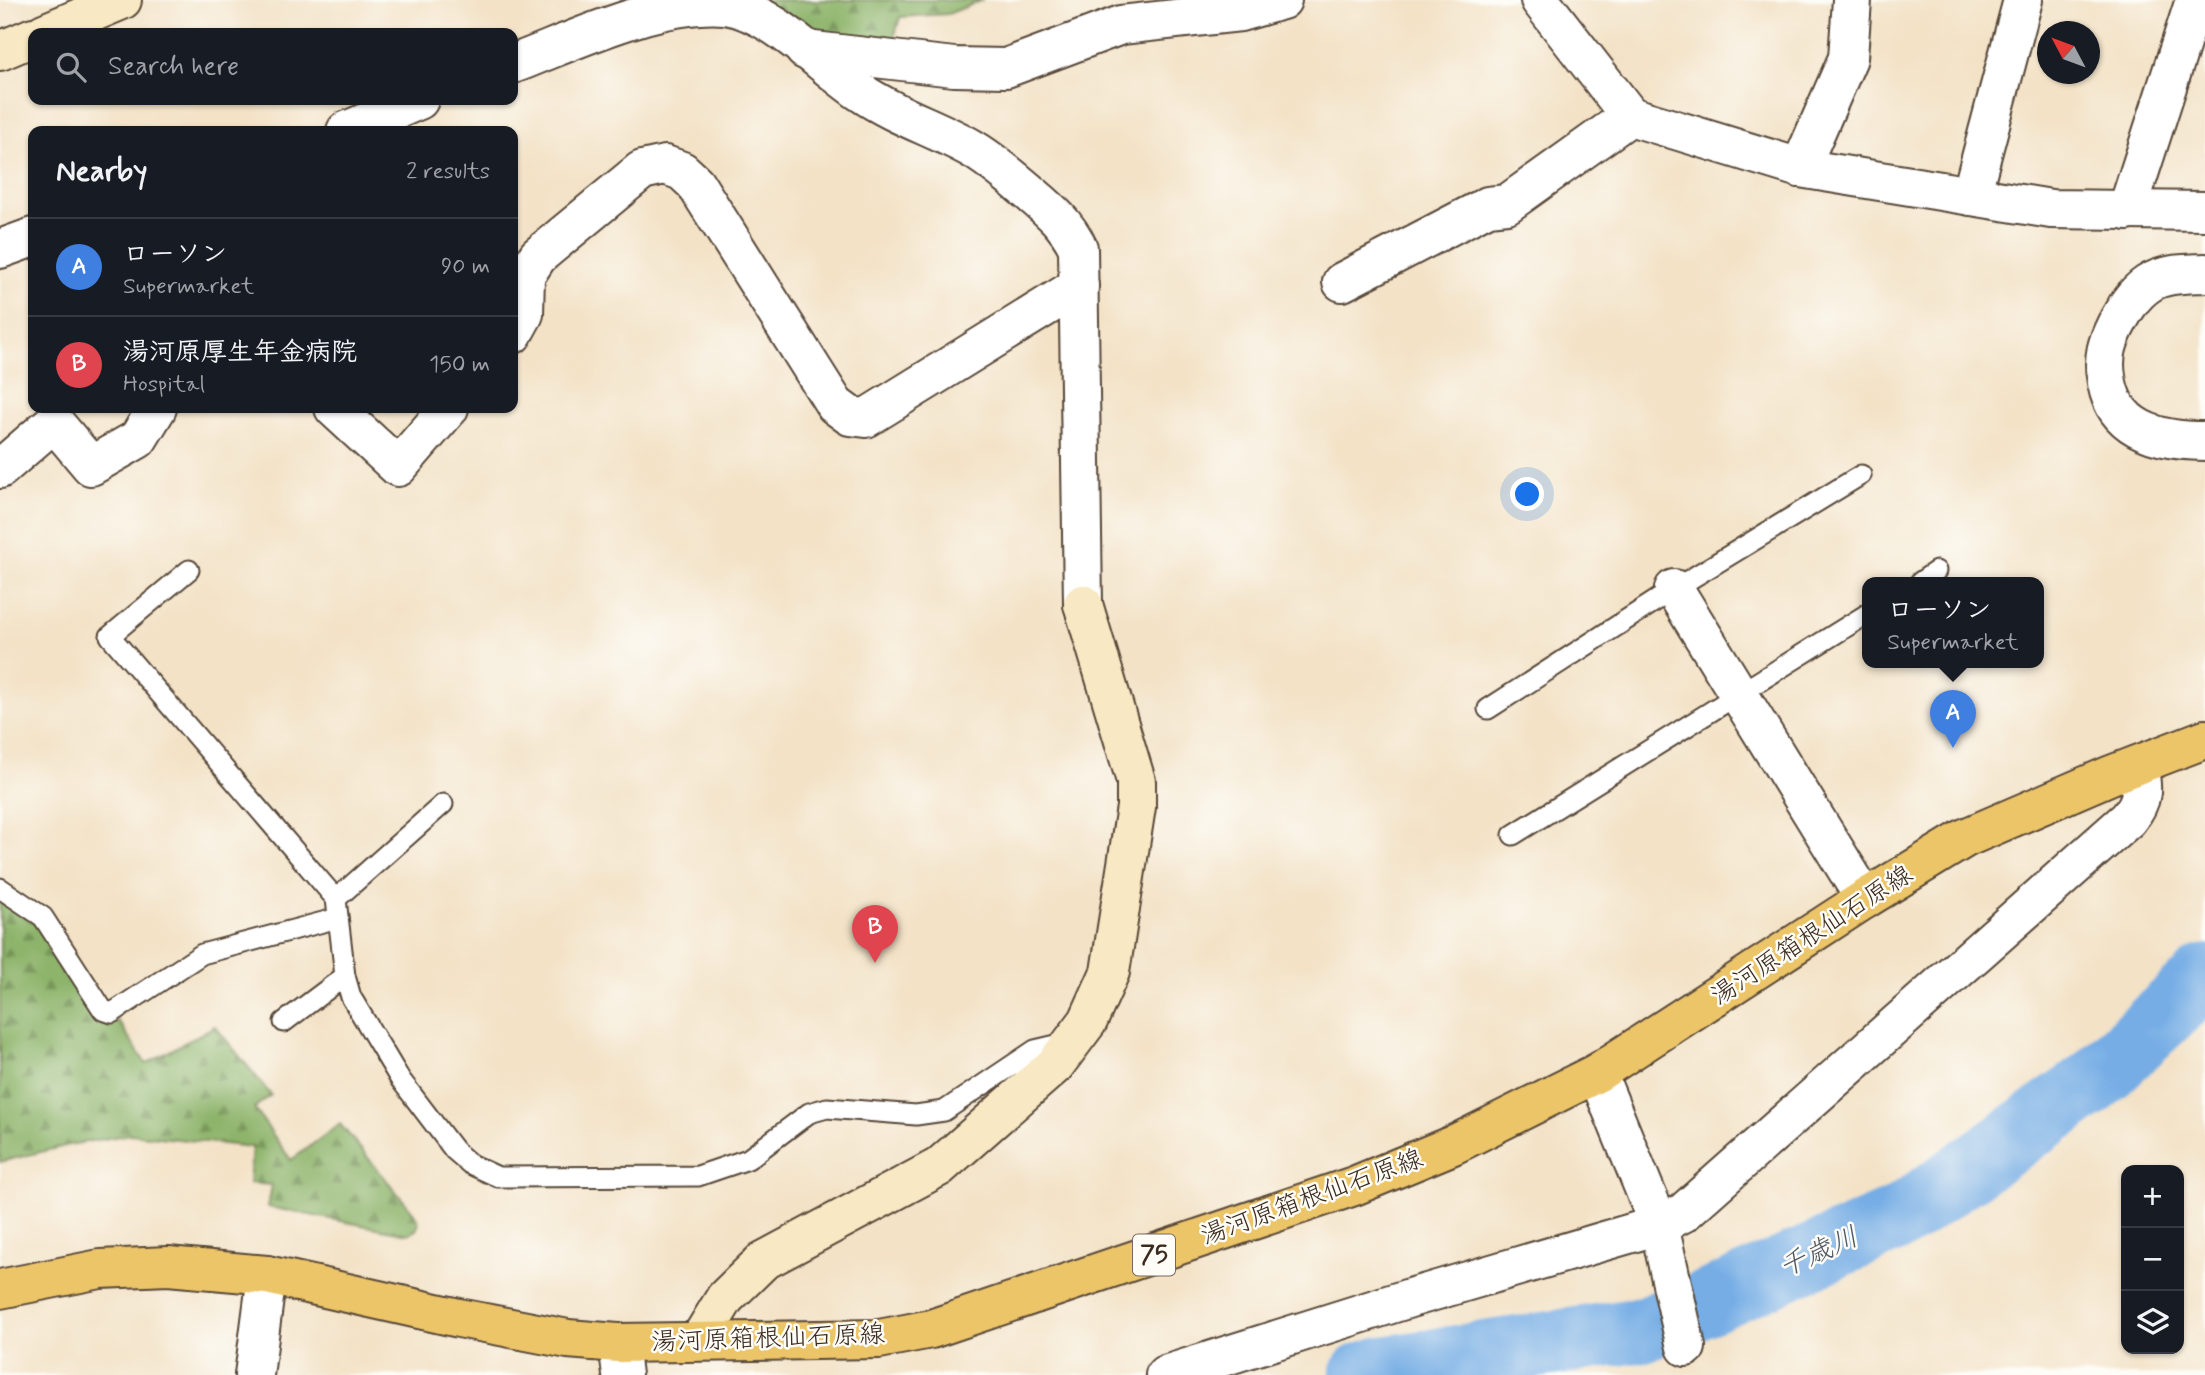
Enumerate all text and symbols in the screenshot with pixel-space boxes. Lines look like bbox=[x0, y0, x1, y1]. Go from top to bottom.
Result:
north arrow bbox=[2037, 21, 2100, 84]
search box bbox=[28, 28, 518, 105]
icon: search bbox=[52, 48, 90, 86]
text: Search here bbox=[108, 50, 239, 84]
text: Nearby bbox=[56, 152, 147, 191]
text: 2 results bbox=[406, 157, 490, 187]
text: ローソン bbox=[123, 238, 227, 272]
text: A bbox=[71, 252, 87, 282]
text: 90 m bbox=[441, 252, 490, 282]
text: Supermarket bbox=[123, 272, 254, 302]
text: 湯河原厚生年金病院 bbox=[123, 336, 357, 370]
text: B bbox=[72, 350, 86, 380]
text: 150 m bbox=[429, 350, 490, 380]
text: Hospital bbox=[123, 370, 205, 400]
your location bbox=[1510, 477, 1544, 511]
popup bbox=[1862, 577, 2044, 668]
text: ローソン bbox=[1887, 594, 1991, 628]
text: Supermarket bbox=[1887, 628, 2019, 658]
pin: A bbox=[1930, 690, 1976, 748]
street label: 湯河原箱根仙石原線 bbox=[1705, 858, 1919, 1014]
pin: B bbox=[852, 905, 898, 963]
street label: 湯河原箱根仙石原線 bbox=[1196, 1142, 1428, 1254]
map controls bbox=[2121, 1165, 2184, 1354]
button: + bbox=[2121, 1165, 2184, 1228]
water label: 千歳川 bbox=[1773, 1219, 1865, 1287]
button: − bbox=[2121, 1228, 2184, 1291]
road number: 75 bbox=[1133, 1234, 1175, 1275]
button: layers bbox=[2121, 1291, 2184, 1354]
street label: 湯河原箱根仙石原線 bbox=[650, 1318, 886, 1360]

